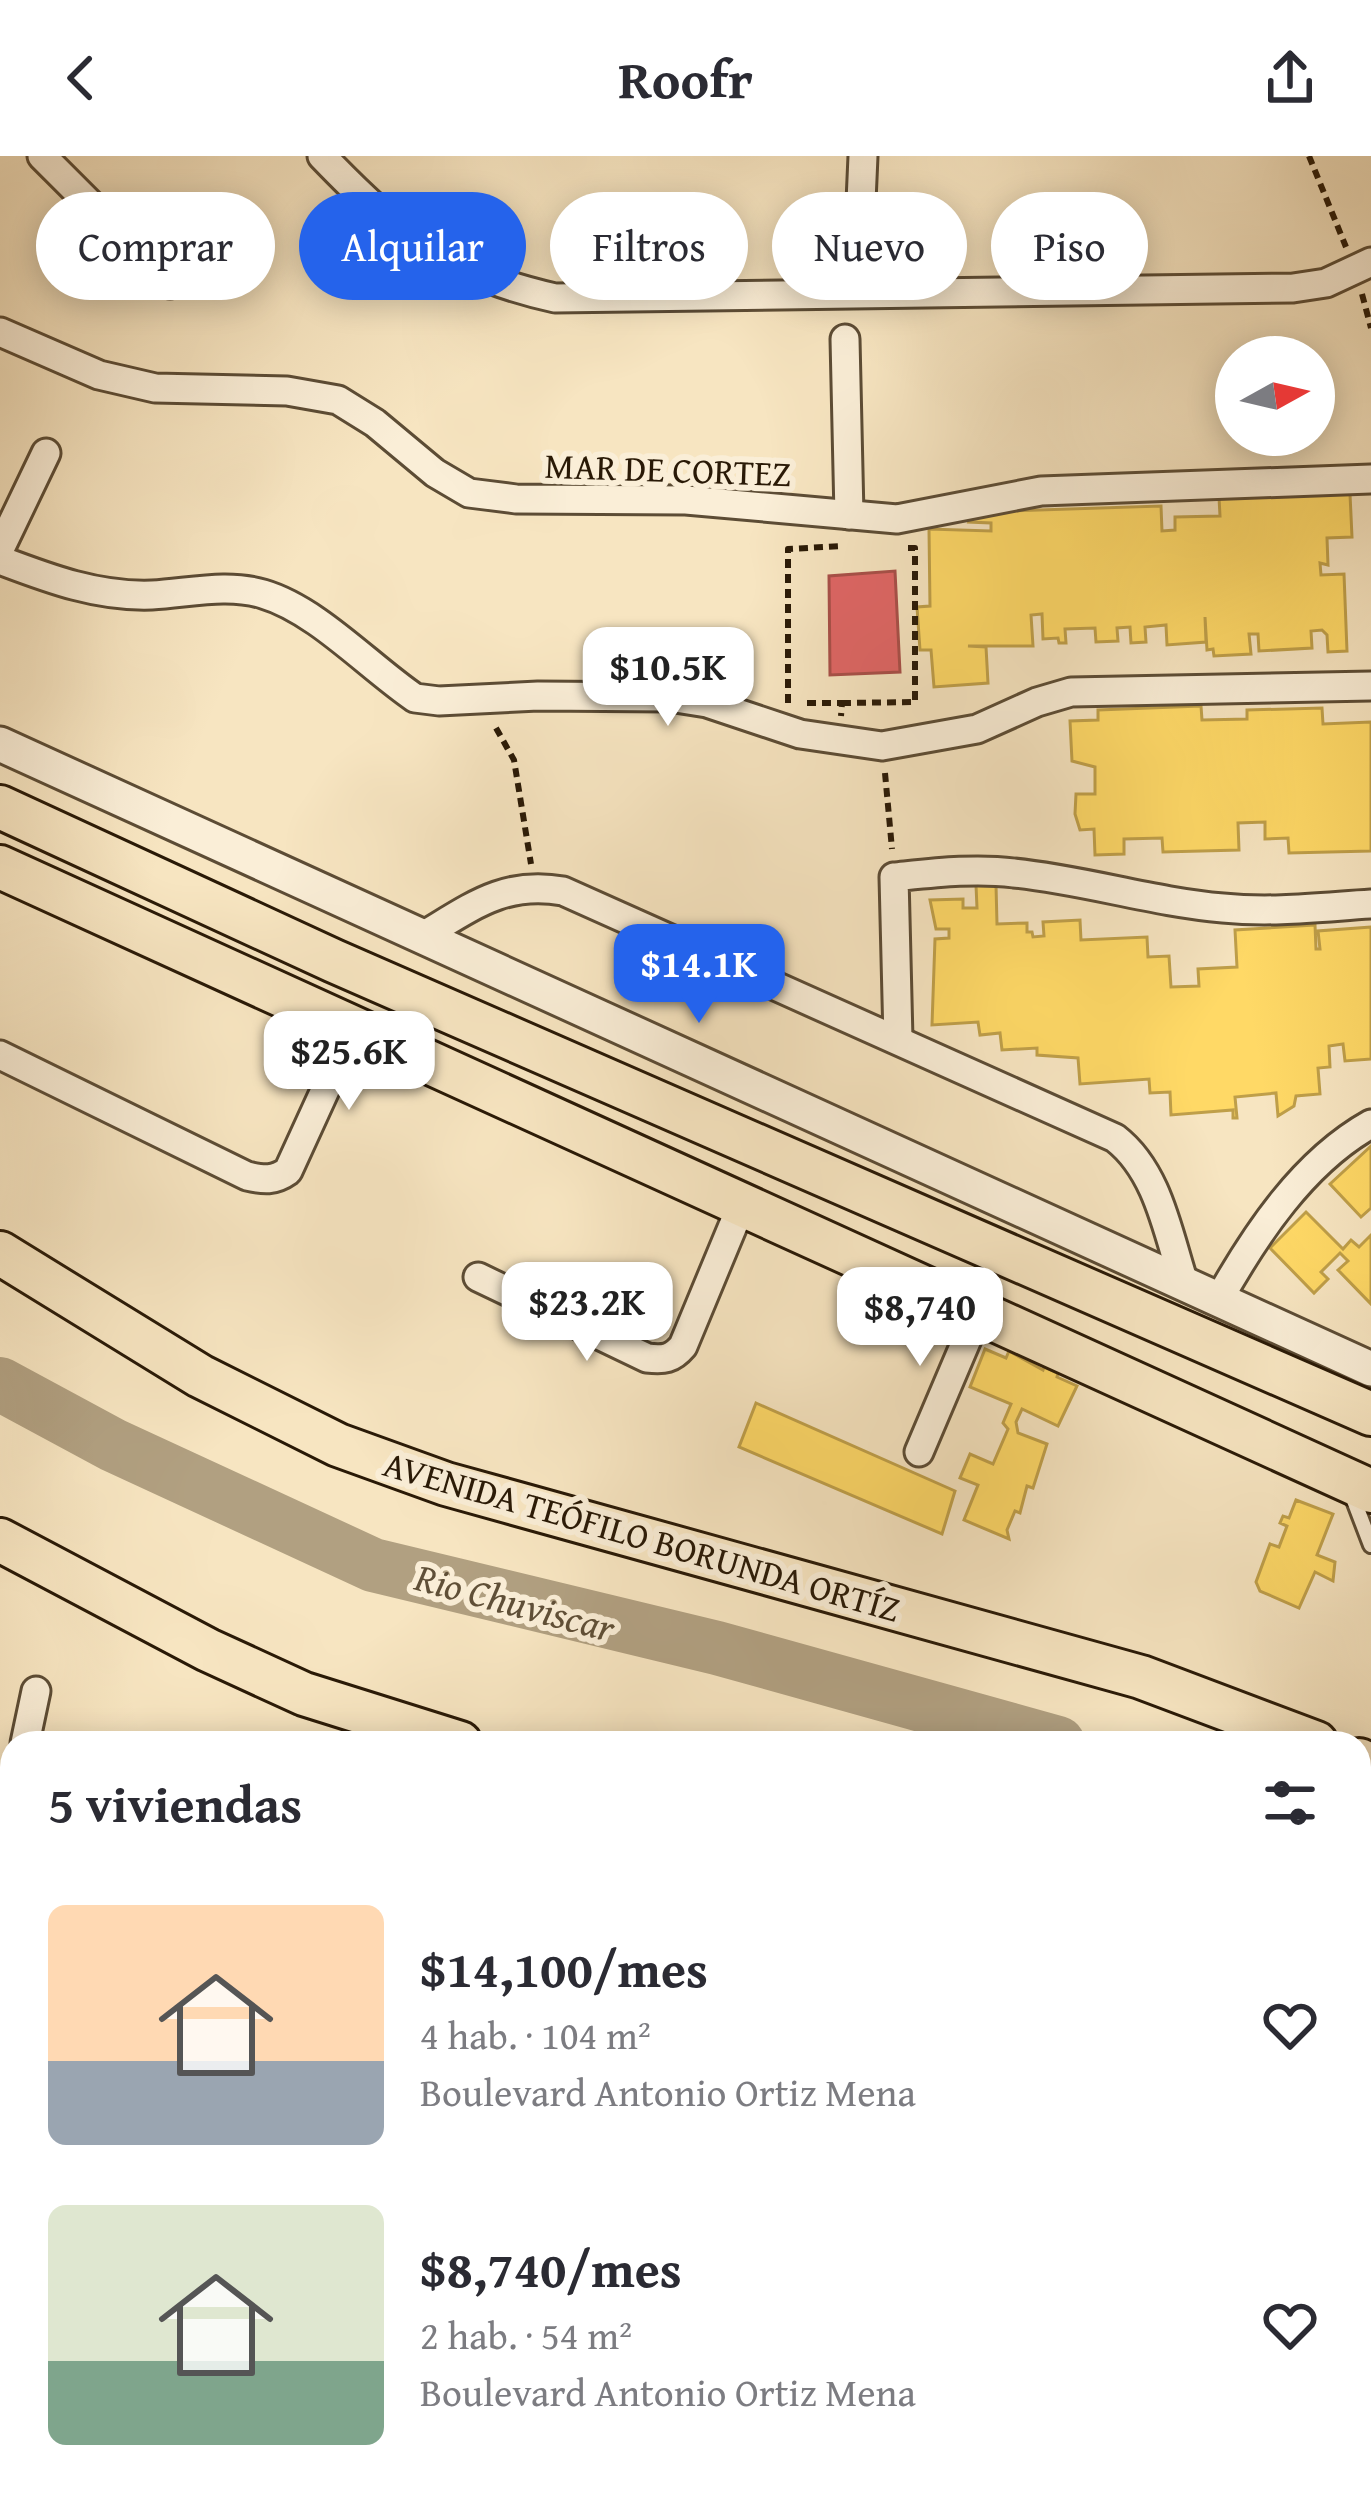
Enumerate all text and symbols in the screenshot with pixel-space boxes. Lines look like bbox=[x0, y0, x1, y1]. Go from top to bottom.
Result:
text: Roofr bbox=[618, 39, 753, 118]
icon: back bbox=[48, 45, 114, 111]
icon: share bbox=[1257, 45, 1323, 111]
chip: Comprar bbox=[36, 192, 275, 300]
chip: Alquilar bbox=[299, 192, 526, 300]
chip: Filtros bbox=[550, 192, 748, 300]
chip: Nuevo bbox=[772, 192, 967, 300]
chip: Piso bbox=[991, 192, 1148, 300]
north arrow bbox=[1215, 336, 1335, 456]
map controls bbox=[1215, 336, 1335, 456]
street label: MAR DE CORTEZ bbox=[544, 438, 792, 499]
pin: $10.5K bbox=[570, 627, 766, 729]
text: $10.5K bbox=[610, 637, 726, 694]
pin: $14.1K bbox=[601, 924, 797, 1026]
text: $14.1K bbox=[641, 934, 757, 991]
pin: $25.6K bbox=[251, 1011, 447, 1113]
text: $25.6K bbox=[291, 1021, 407, 1078]
pin: $23.2K bbox=[489, 1262, 685, 1364]
pin: $8,740 bbox=[822, 1267, 1018, 1369]
text: $23.2K bbox=[529, 1272, 645, 1329]
text: $8,740 bbox=[864, 1277, 976, 1334]
street label: AVENIDA TEÓFILO BORUNDA ORTÍZ bbox=[378, 1436, 907, 1635]
water label: Rio Chuviscar bbox=[408, 1547, 623, 1656]
text: 5 viviendas bbox=[48, 1766, 302, 1841]
icon: filters bbox=[1257, 1770, 1323, 1836]
text: $14,100/mes bbox=[420, 1931, 708, 2006]
icon: home bbox=[144, 1953, 288, 2097]
icon: heart bbox=[1257, 1992, 1323, 2058]
text: 4 hab. · 104 m² bbox=[420, 2006, 651, 2063]
text: Boulevard Antonio Ortiz Mena bbox=[420, 2063, 916, 2120]
text: $8,740/mes bbox=[420, 2231, 682, 2306]
icon: home bbox=[144, 2253, 288, 2397]
icon: heart bbox=[1257, 2292, 1323, 2358]
text: 2 hab. · 54 m² bbox=[420, 2306, 632, 2363]
text: Boulevard Antonio Ortiz Mena bbox=[420, 2363, 916, 2420]

